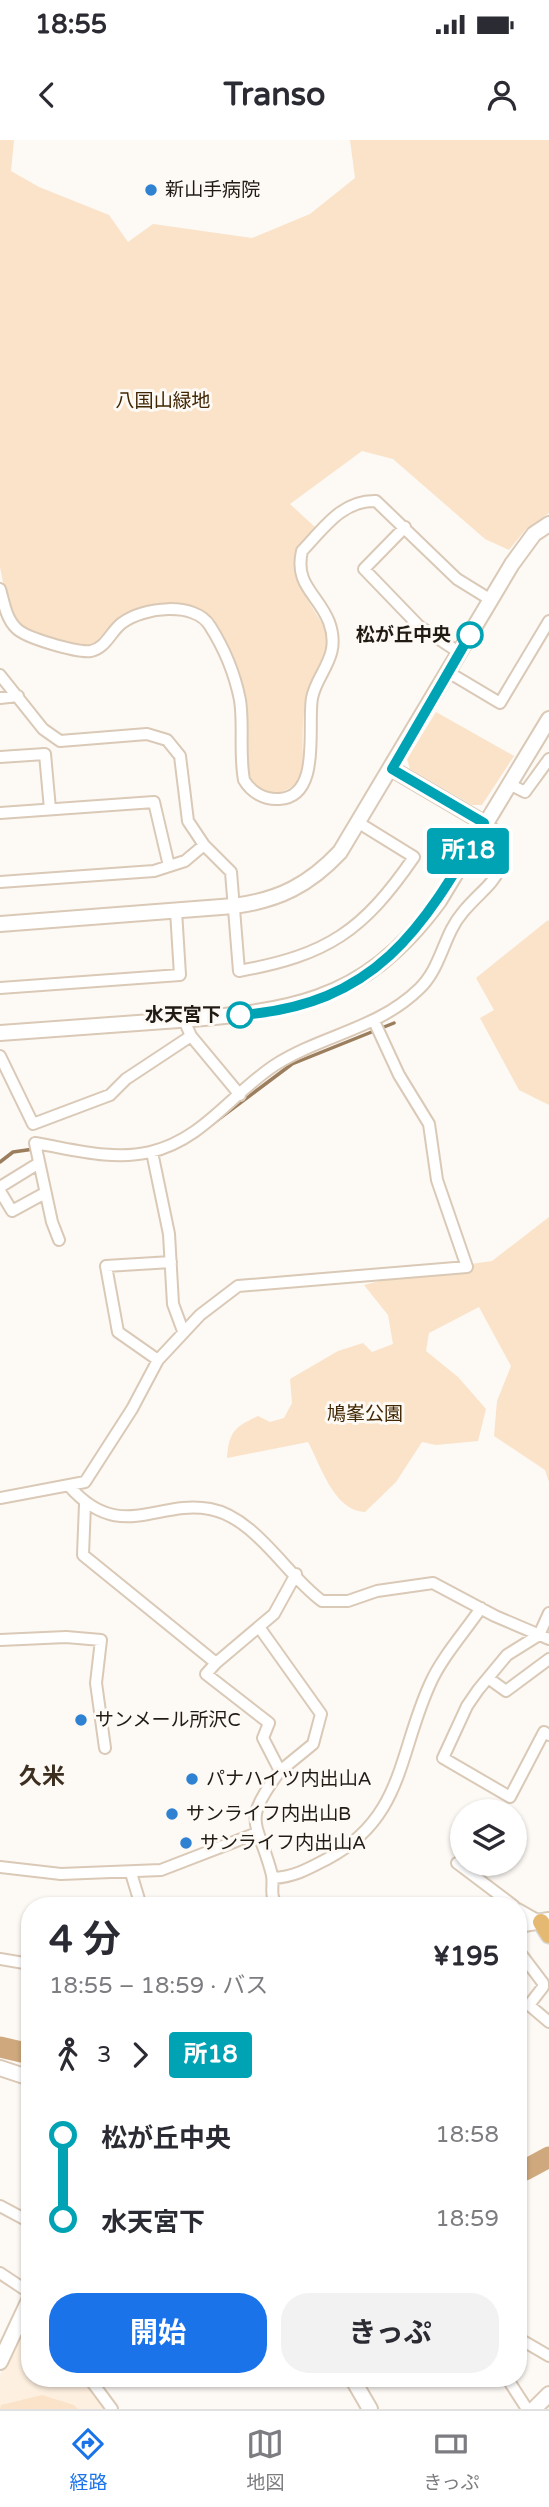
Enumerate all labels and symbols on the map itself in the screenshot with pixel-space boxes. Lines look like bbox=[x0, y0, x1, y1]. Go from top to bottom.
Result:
place label: 新山手病院 bbox=[165, 179, 260, 201]
marker: 新山手病院 bbox=[143, 182, 159, 198]
park label: 八国山緑地 bbox=[115, 390, 211, 412]
marker: 松が丘中央 bbox=[457, 622, 483, 648]
place label: 松が丘中央 bbox=[356, 624, 451, 646]
line badge: 所18 bbox=[428, 828, 508, 874]
marker: 水天宮下 bbox=[227, 1002, 253, 1028]
place label: 水天宮下 bbox=[145, 1004, 221, 1026]
park label: 鳩峯公園 bbox=[327, 1403, 403, 1425]
place label: サンメール所沢C bbox=[95, 1709, 241, 1731]
marker: サンメール所沢C bbox=[73, 1712, 89, 1728]
district label: 久米 bbox=[19, 1763, 65, 1791]
place label: パナハイツ内出山A bbox=[206, 1768, 372, 1790]
marker: パナハイツ内出山A bbox=[184, 1771, 200, 1787]
place label: サンライフ内出山B bbox=[186, 1803, 351, 1825]
marker: サンライフ内出山B bbox=[164, 1806, 180, 1822]
place label: サンライフ内出山A bbox=[200, 1832, 366, 1854]
marker: サンライフ内出山A bbox=[178, 1835, 194, 1851]

